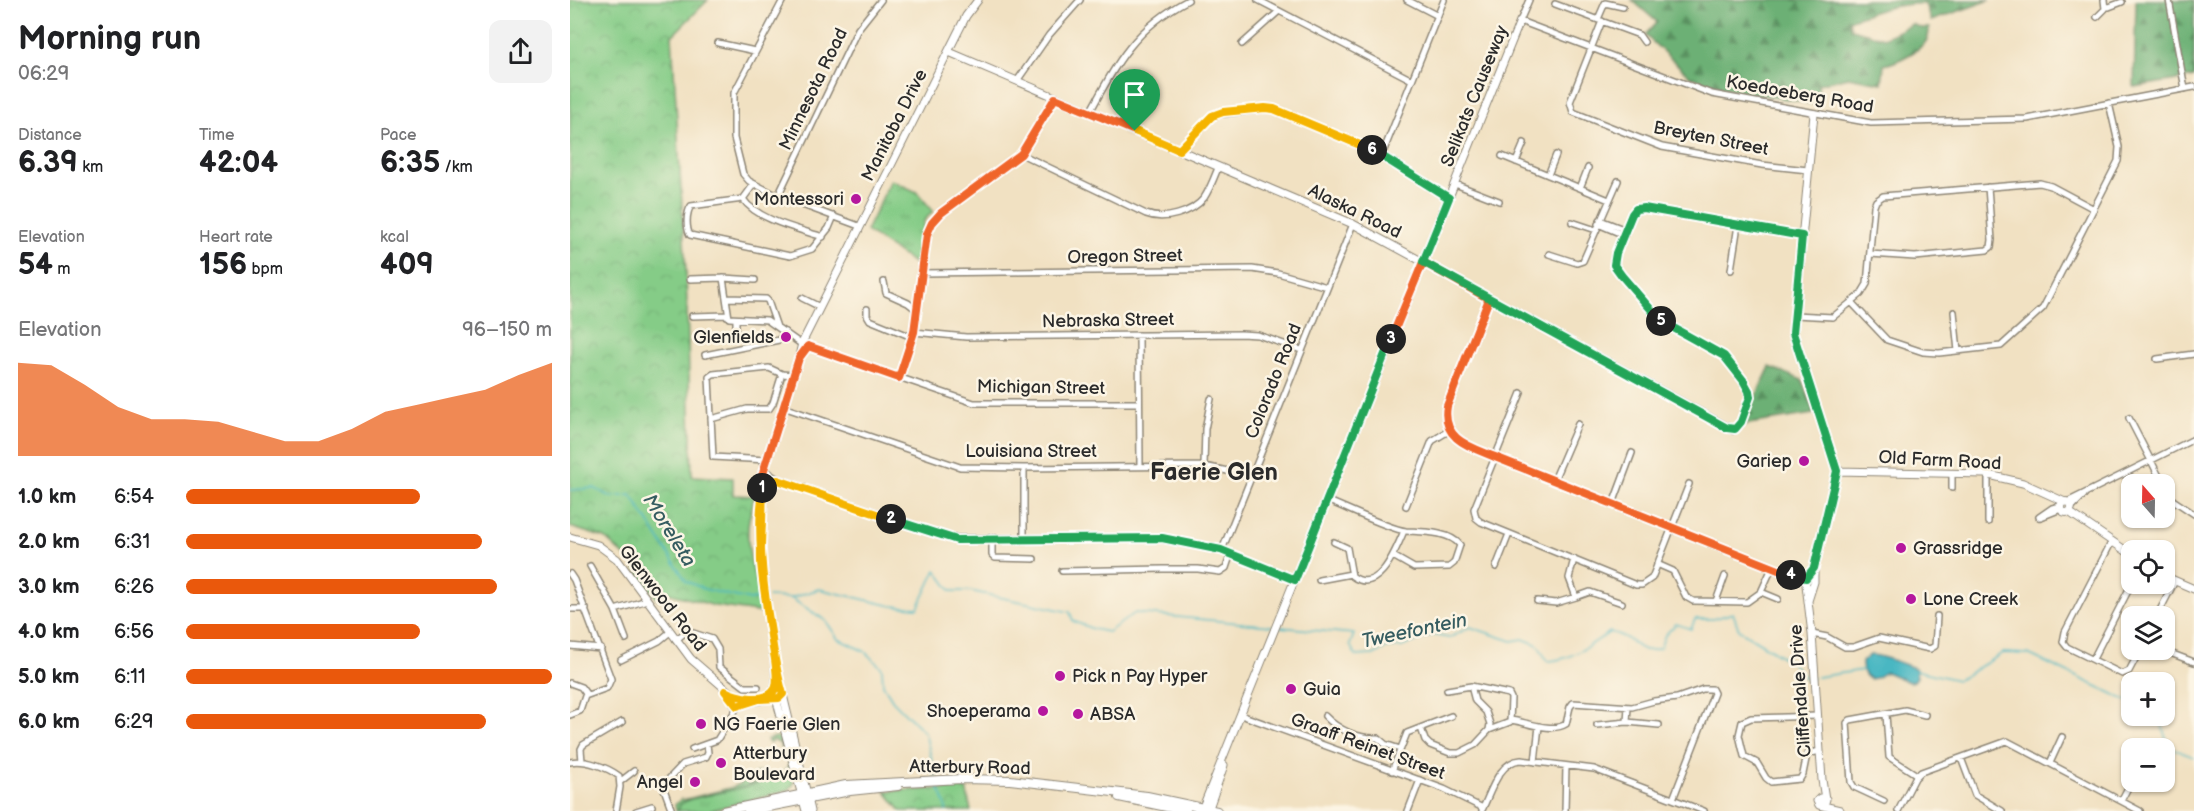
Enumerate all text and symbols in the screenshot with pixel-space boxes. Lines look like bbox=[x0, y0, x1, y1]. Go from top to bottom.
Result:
text: Morning run bbox=[18, 19, 201, 59]
button: share bbox=[489, 20, 552, 83]
street label: Selikats Causeway bbox=[1437, 22, 1513, 170]
street label: Minnesota Road bbox=[775, 25, 852, 154]
text: 06:29 bbox=[18, 62, 69, 86]
street label: Manitoba Drive bbox=[857, 65, 932, 185]
pin bbox=[1109, 69, 1160, 131]
street label: Koedoeberg Road bbox=[1725, 71, 1875, 118]
icon: arrive bbox=[1118, 78, 1151, 111]
street label: Breyten Street bbox=[1652, 117, 1771, 160]
text: Distance bbox=[18, 126, 82, 145]
text: Time bbox=[199, 126, 234, 145]
text: Pace bbox=[380, 126, 416, 145]
pin: 6 bbox=[1357, 135, 1387, 165]
text: 6 bbox=[1367, 140, 1377, 159]
text: 6.39 bbox=[18, 145, 78, 181]
text: 42:04 bbox=[199, 145, 278, 181]
text: 6:35 bbox=[380, 145, 440, 181]
text: km bbox=[78, 158, 103, 177]
text: /km bbox=[440, 158, 473, 177]
street label: Alaska Road bbox=[1305, 180, 1405, 243]
place label: Montessori bbox=[754, 189, 844, 210]
marker: Montessori bbox=[849, 192, 863, 206]
text: Elevation bbox=[18, 228, 85, 247]
text: Heart rate bbox=[199, 228, 273, 247]
text: kcal bbox=[380, 228, 409, 247]
street label: Oregon Street bbox=[1067, 245, 1183, 268]
text: 54 bbox=[18, 247, 53, 283]
text: 156 bbox=[199, 247, 247, 283]
text: 409 bbox=[380, 247, 434, 283]
text: m bbox=[53, 260, 71, 279]
text: bpm bbox=[247, 260, 283, 279]
pin: 5 bbox=[1646, 306, 1676, 336]
street label: Nebraska Street bbox=[1042, 309, 1175, 332]
text: 5 bbox=[1656, 311, 1666, 330]
text: Elevation bbox=[18, 318, 101, 342]
text: 96–150 m bbox=[462, 318, 552, 342]
street label: Colorado Road bbox=[1241, 321, 1306, 442]
pin: 3 bbox=[1376, 324, 1406, 354]
place label: Glenfields bbox=[693, 327, 774, 348]
text: 3 bbox=[1386, 329, 1396, 348]
marker: Glenfields bbox=[779, 330, 793, 344]
street label: Michigan Street bbox=[977, 376, 1106, 399]
street label: Louisiana Street bbox=[965, 441, 1097, 462]
street label: Old Farm Road bbox=[1878, 447, 2002, 474]
place label: Gariep bbox=[1736, 451, 1792, 472]
marker: Gariep bbox=[1797, 454, 1811, 468]
district label: Faerie Glen bbox=[1150, 458, 1278, 487]
pin: 1 bbox=[747, 473, 777, 503]
north arrow bbox=[2121, 474, 2175, 528]
map controls bbox=[2121, 474, 2175, 792]
text: 1 bbox=[759, 478, 765, 497]
text: 1.0 km bbox=[18, 485, 76, 509]
text: 6:54 bbox=[114, 485, 154, 509]
water label: Moreleta bbox=[638, 490, 701, 571]
pin: 2 bbox=[876, 504, 906, 534]
text: 2 bbox=[886, 509, 896, 528]
text: 2.0 km bbox=[18, 530, 80, 554]
text: 6:31 bbox=[114, 530, 150, 554]
place label: Grassridge bbox=[1913, 538, 2003, 559]
button: locate bbox=[2121, 540, 2175, 594]
street label: Glenwood Road bbox=[615, 541, 711, 656]
marker: Grassridge bbox=[1894, 541, 1908, 555]
pin: 4 bbox=[1776, 560, 1806, 590]
text: 4 bbox=[1786, 565, 1796, 584]
text: 3.0 km bbox=[18, 575, 79, 599]
text: 6:26 bbox=[114, 575, 154, 599]
place label: Lone Creek bbox=[1923, 589, 2018, 610]
marker: Lone Creek bbox=[1904, 592, 1918, 606]
button: layers bbox=[2121, 606, 2175, 660]
water label: Tweefontein bbox=[1359, 608, 1469, 654]
text: 4.0 km bbox=[18, 620, 80, 644]
text: 6:56 bbox=[114, 620, 154, 644]
street label: Cliffendale Drive bbox=[1785, 623, 1816, 758]
text: 5.0 km bbox=[18, 665, 79, 689]
text: 6:11 bbox=[114, 665, 146, 689]
place label: Pick n Pay Hyper bbox=[1072, 666, 1208, 687]
marker: Pick n Pay Hyper bbox=[1053, 669, 1067, 683]
button: + bbox=[2121, 672, 2175, 726]
place label: Guia bbox=[1303, 679, 1341, 700]
marker: Guia bbox=[1284, 682, 1298, 696]
place label: Shoeperama bbox=[927, 701, 1031, 722]
marker: Shoeperama bbox=[1036, 704, 1050, 718]
place label: ABSA bbox=[1090, 704, 1135, 725]
marker: ABSA bbox=[1071, 707, 1085, 721]
street label: Graaff Reinet Street bbox=[1288, 709, 1448, 784]
text: 6.0 km bbox=[18, 710, 80, 734]
text: 6:29 bbox=[114, 710, 154, 734]
place label: NG Faerie Glen bbox=[713, 714, 840, 735]
marker: NG Faerie Glen bbox=[694, 717, 708, 731]
button: − bbox=[2121, 738, 2175, 792]
place label: Atterbury Boulevard bbox=[733, 743, 815, 785]
marker: Atterbury Boulevard bbox=[714, 756, 728, 770]
street label: Atterbury Road bbox=[909, 756, 1031, 779]
place label: Angel bbox=[637, 772, 683, 793]
marker: Angel bbox=[688, 775, 702, 789]

